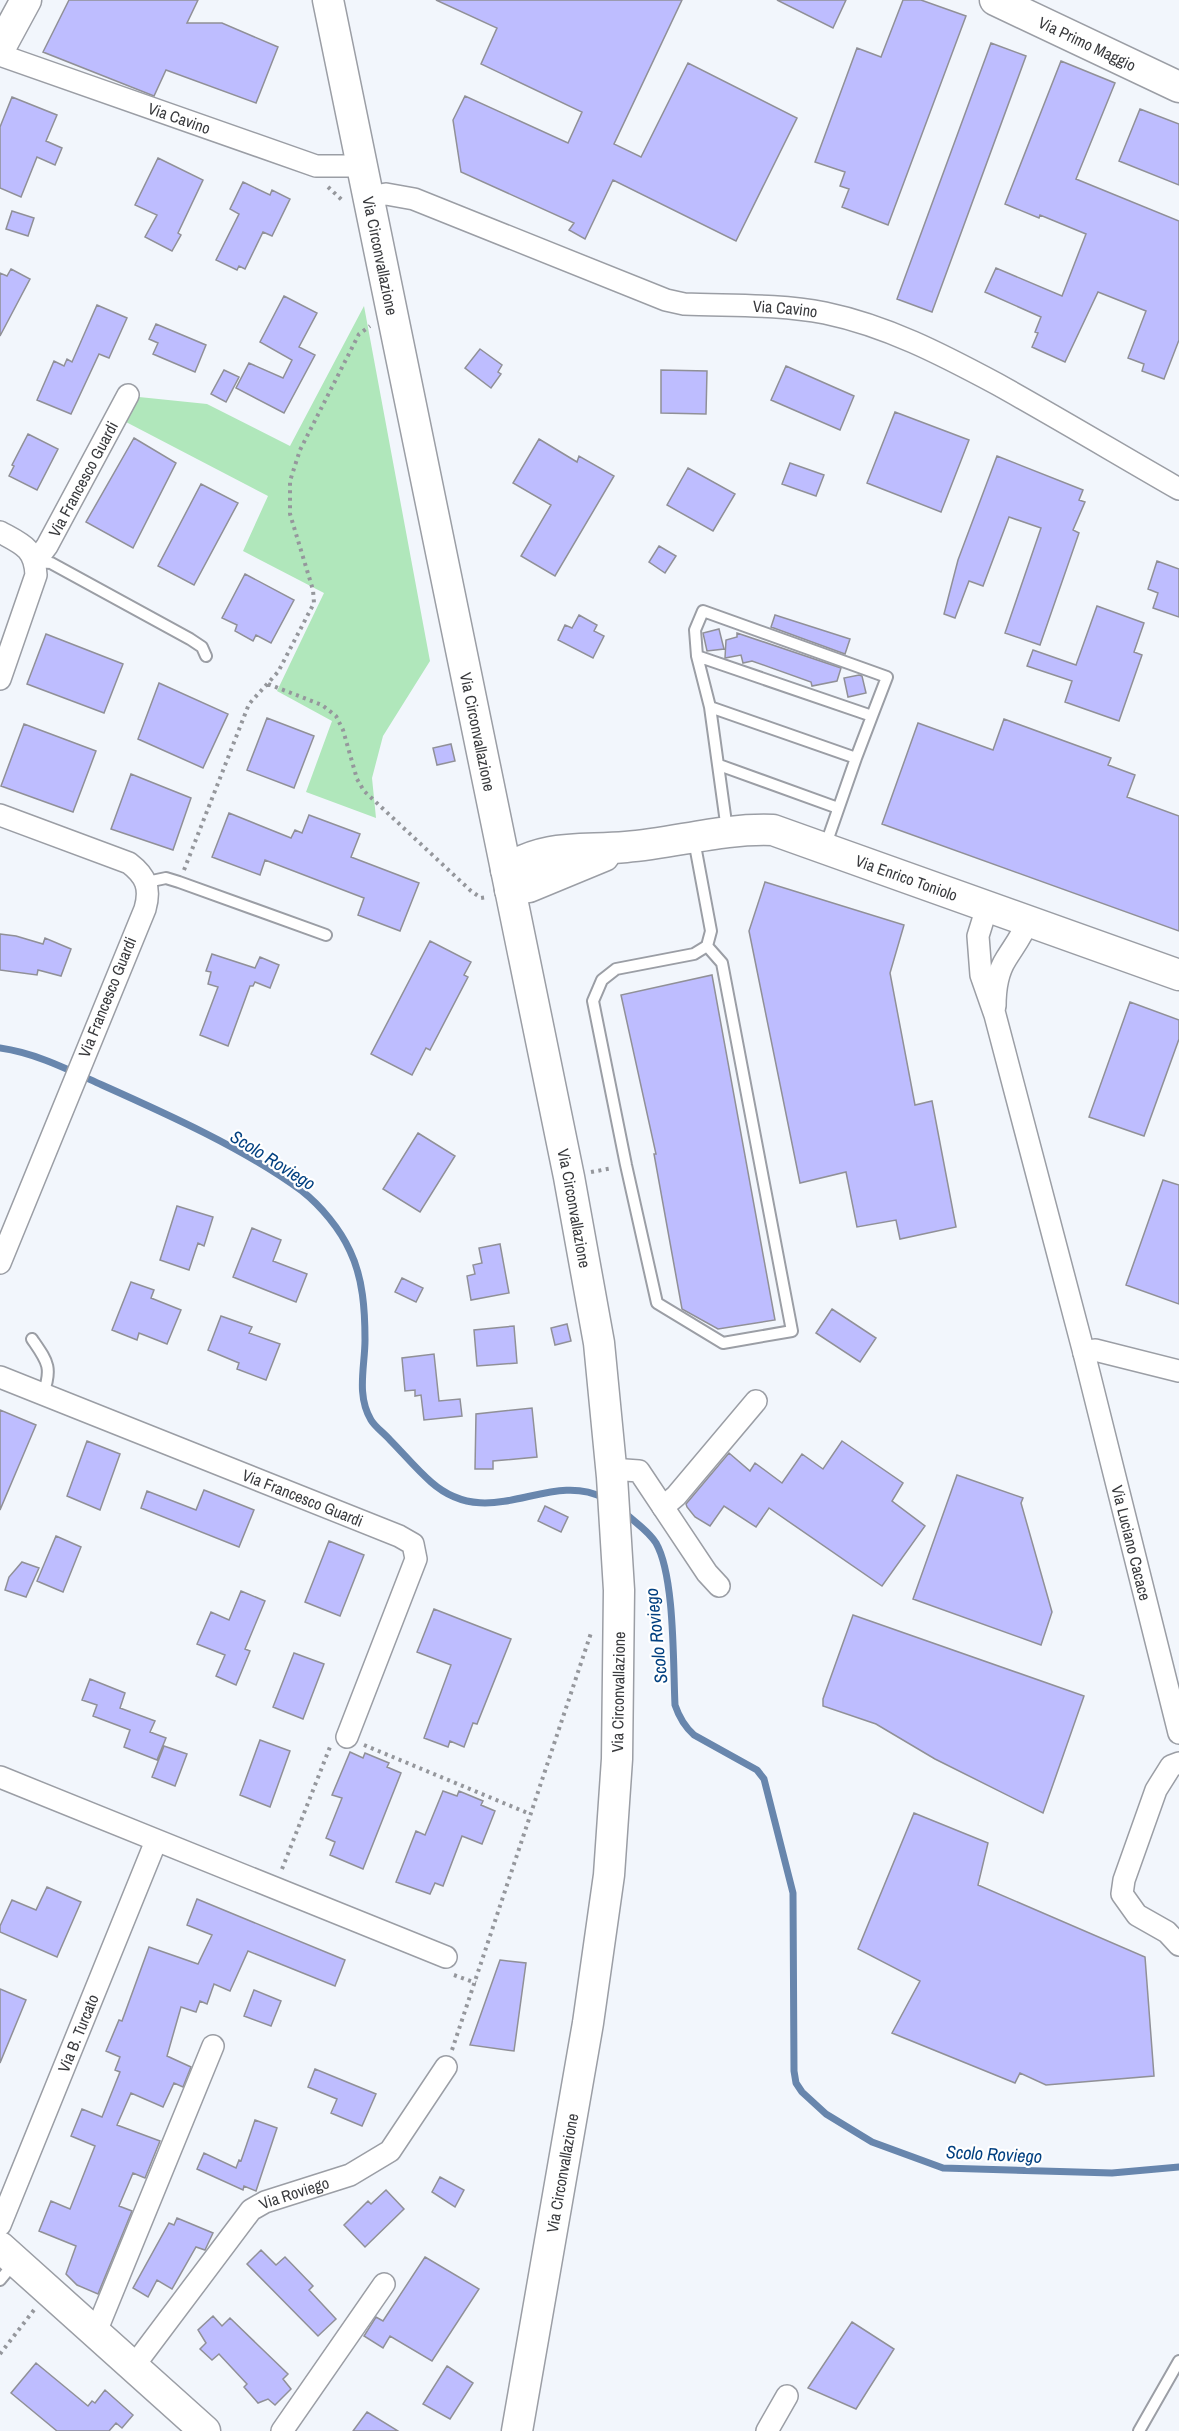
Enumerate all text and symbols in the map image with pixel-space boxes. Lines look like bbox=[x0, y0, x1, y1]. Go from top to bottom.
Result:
street label: Via Primo Maggio bbox=[1035, 11, 1140, 76]
street label: Via Cavino bbox=[145, 97, 213, 139]
street label: Via Circonvallazione bbox=[357, 194, 403, 317]
street label: Via Cavino bbox=[753, 295, 819, 322]
street label: Via Francesco Guardi bbox=[43, 417, 123, 541]
street label: Via Circonvallazione bbox=[455, 670, 501, 793]
street label: Via Enrico Toniolo bbox=[853, 849, 961, 906]
street label: Via Francesco Guardi bbox=[73, 933, 141, 1061]
water label: Scolo Roviego bbox=[226, 1124, 320, 1196]
street label: Via Circonvallazione bbox=[552, 1146, 596, 1270]
street label: Via Francesco Guardi bbox=[239, 1464, 366, 1532]
street label: Via Luciano Cacace bbox=[1106, 1483, 1156, 1603]
water label: Scolo Roviego bbox=[639, 1587, 673, 1685]
street label: Via Circonvallazione bbox=[606, 1631, 630, 1753]
street label: Via B. Turcato bbox=[52, 1991, 104, 2076]
street label: Via Circonvallazione bbox=[541, 2112, 583, 2234]
water label: Scolo Roviego bbox=[945, 2139, 1043, 2169]
street label: Via Roviego bbox=[255, 2171, 332, 2214]

